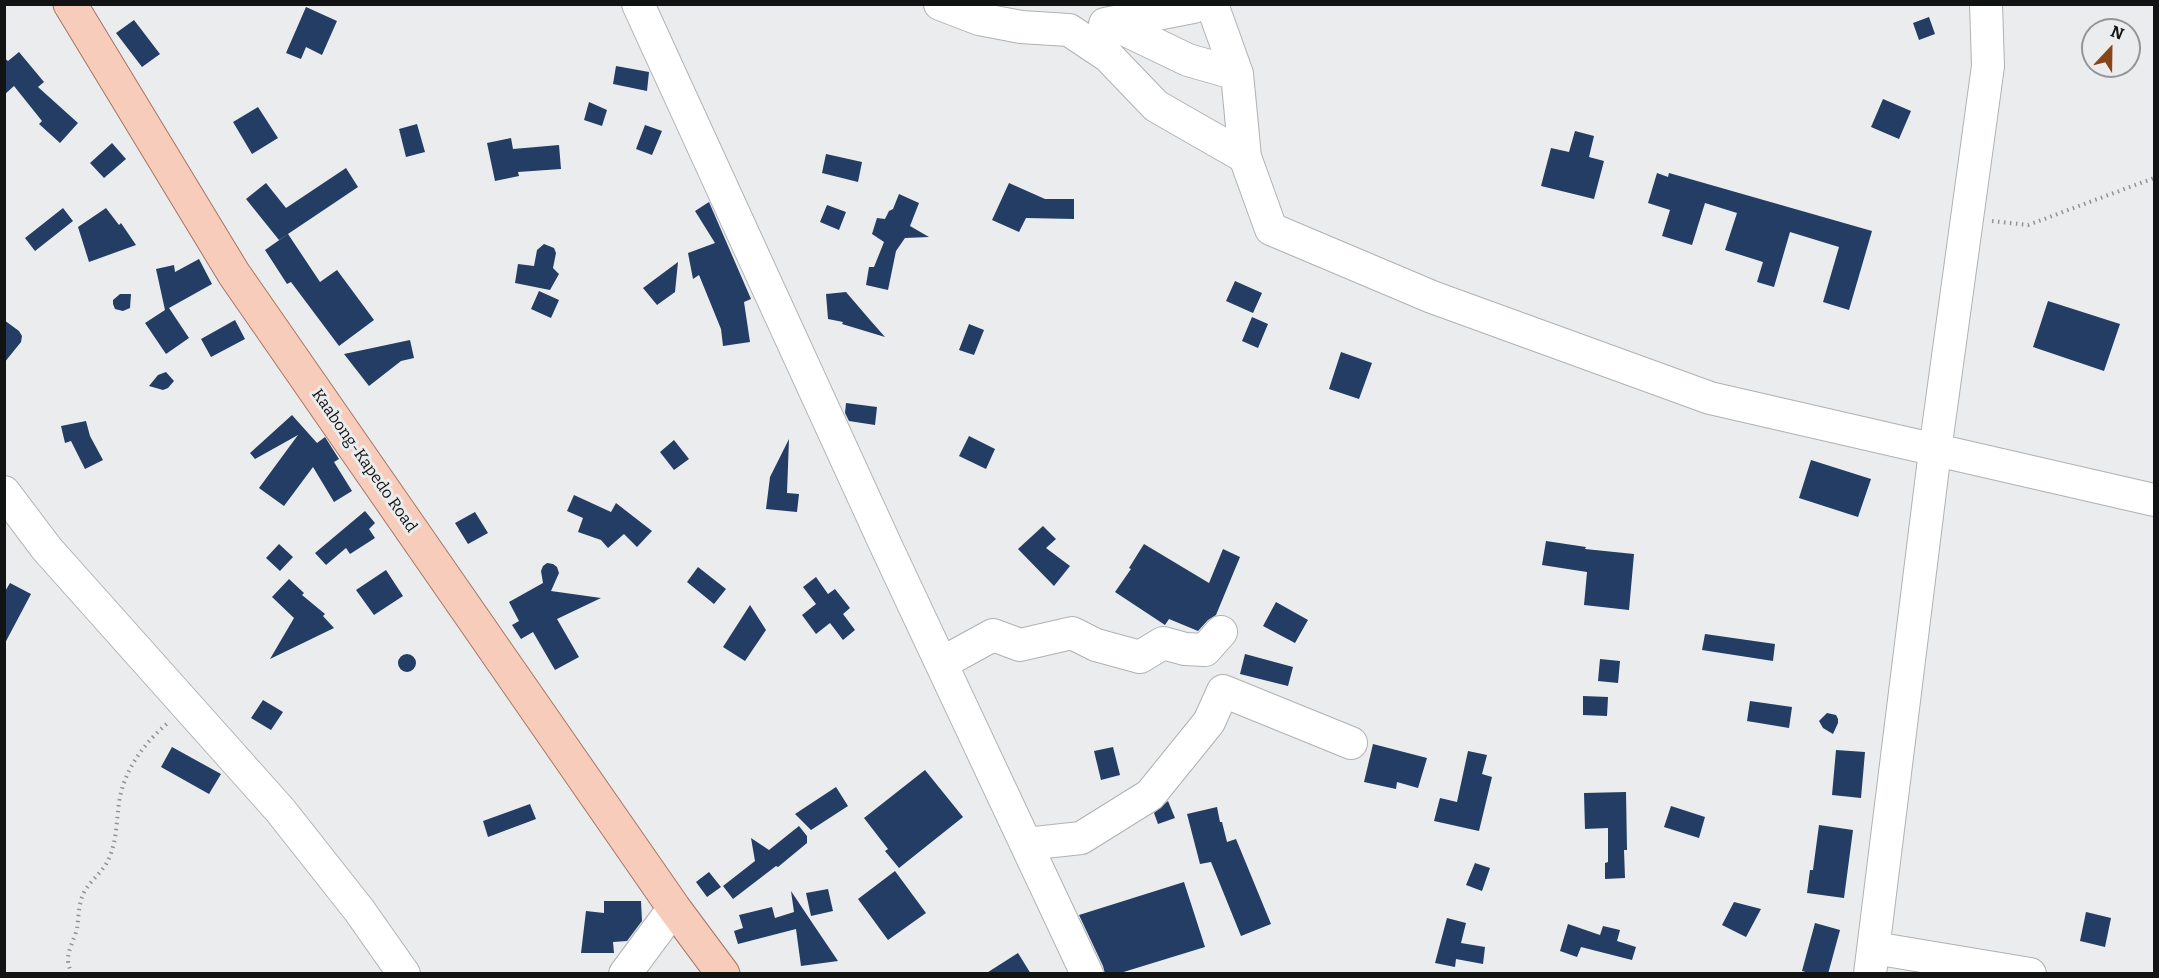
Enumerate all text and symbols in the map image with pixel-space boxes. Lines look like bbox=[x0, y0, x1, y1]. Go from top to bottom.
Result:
north arrow bbox=[2081, 18, 2141, 78]
text: N bbox=[2108, 22, 2126, 44]
street label: Kaabong-Kapedo Road bbox=[307, 386, 421, 536]

